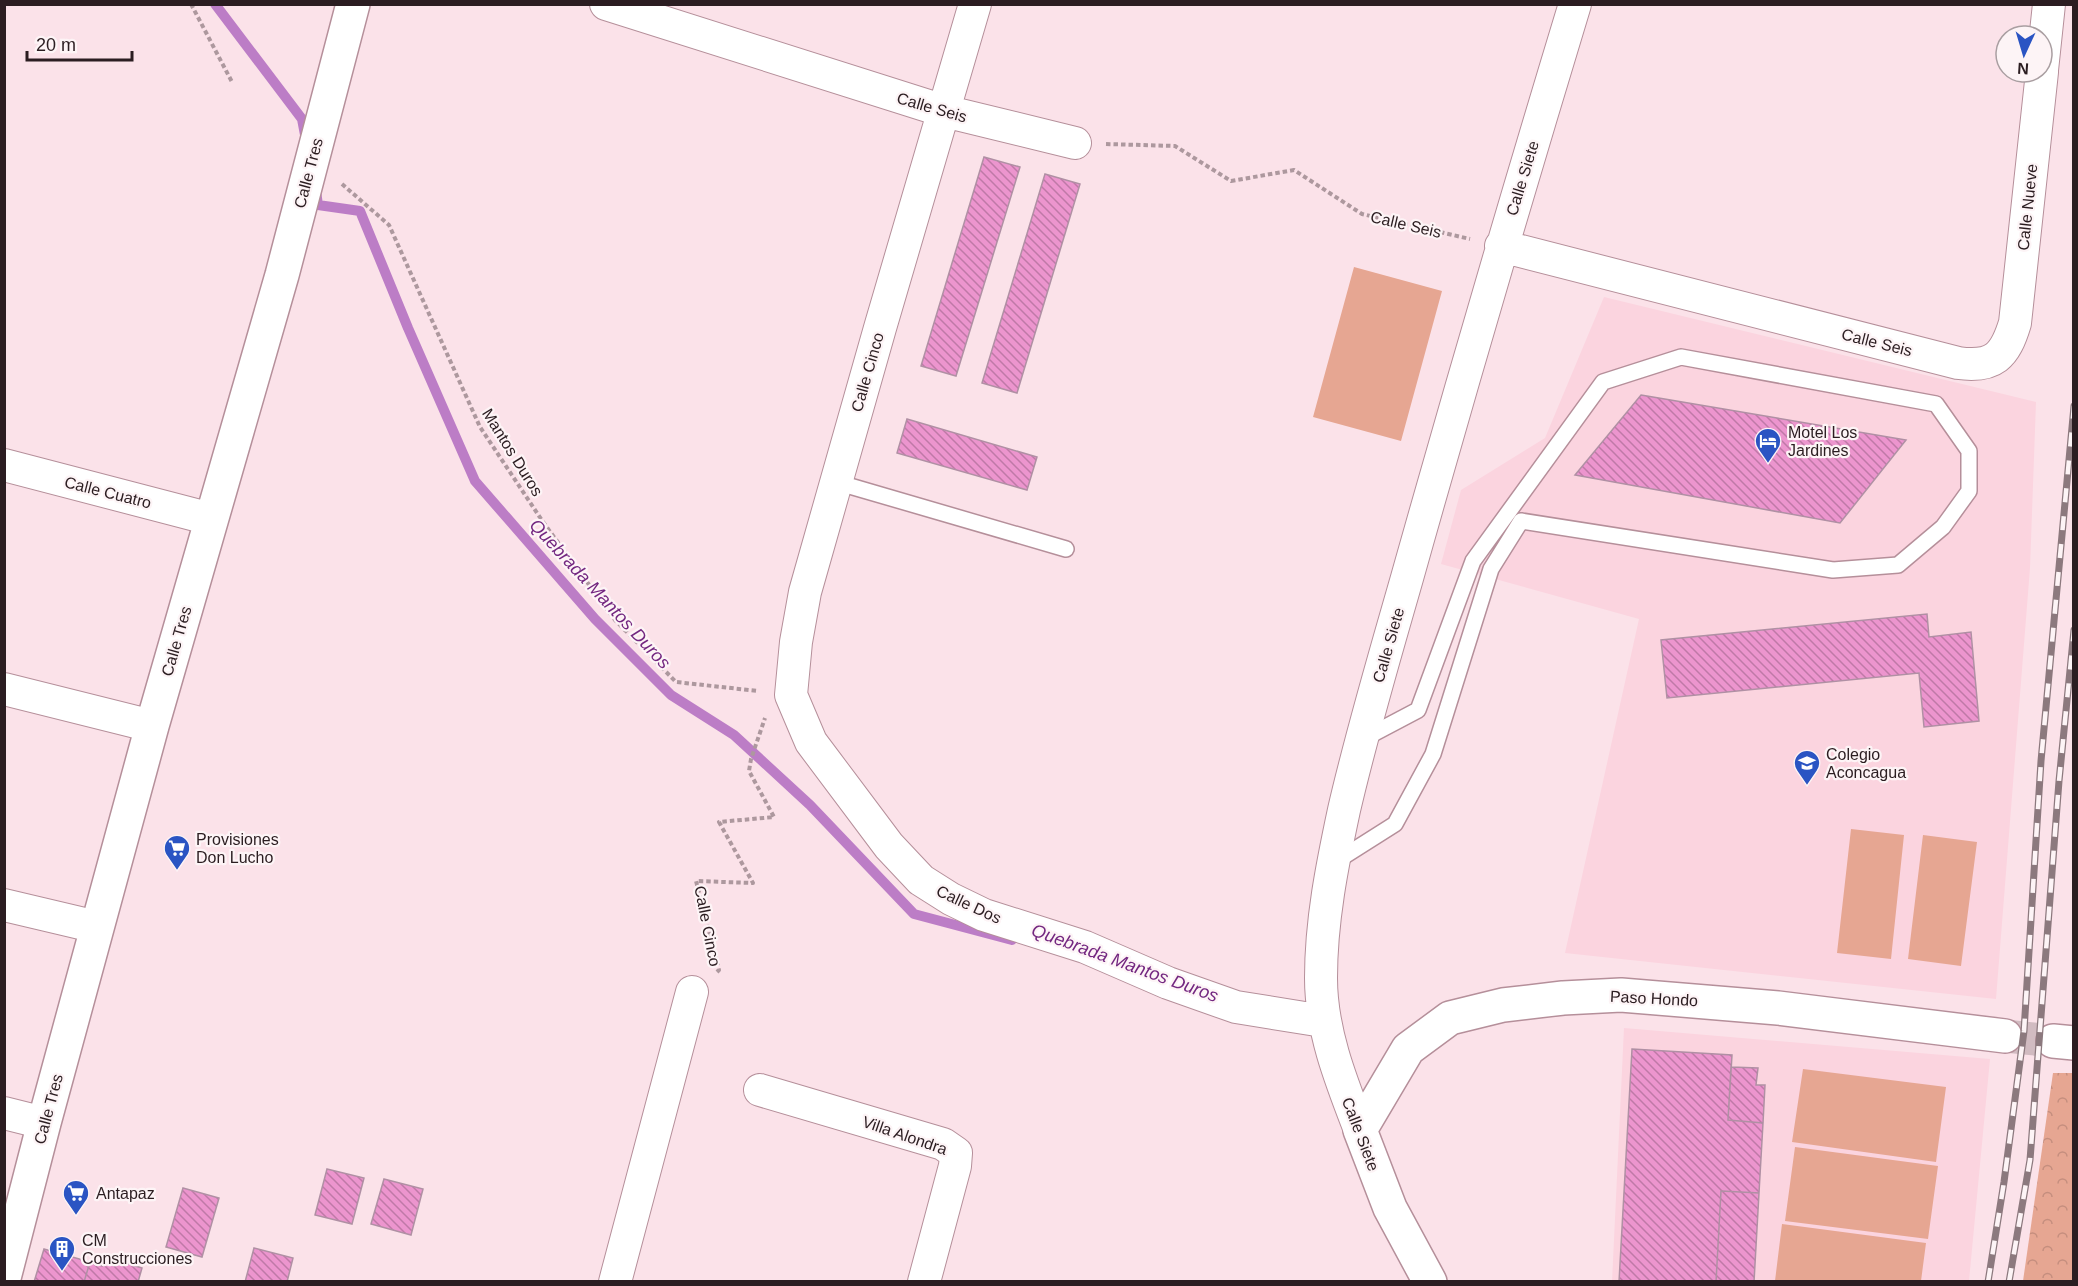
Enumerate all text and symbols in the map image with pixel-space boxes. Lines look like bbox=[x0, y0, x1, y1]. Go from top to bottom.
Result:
scale bar bbox=[27, 24, 132, 62]
north arrow bbox=[1994, 24, 2054, 84]
text: 20 m bbox=[36, 35, 76, 55]
text: N bbox=[2017, 60, 2029, 77]
street label: Calle Seis bbox=[895, 89, 969, 126]
street label: Calle Tres bbox=[291, 136, 326, 210]
street label: Calle Siete bbox=[1503, 139, 1542, 218]
street label: Calle Nueve bbox=[2014, 163, 2041, 251]
street label: Calle Seis bbox=[1369, 208, 1443, 241]
street label: Calle Seis bbox=[1840, 326, 1914, 359]
street label: Calle Cinco bbox=[848, 330, 887, 414]
street label: Mantos Duros bbox=[479, 406, 546, 499]
place label: Motel Los Jardines bbox=[1788, 424, 1857, 459]
hotel icon: Motel Los Jardines bbox=[1753, 426, 1783, 464]
street label: Calle Cuatro bbox=[63, 473, 153, 512]
water label: Quebrada Mantos Duros bbox=[525, 515, 675, 673]
street label: Calle Tres bbox=[158, 604, 195, 678]
street label: Calle Siete bbox=[1370, 606, 1407, 685]
place label: Colegio Aconcagua bbox=[1826, 746, 1906, 781]
school or university icon: Colegio Aconcagua bbox=[1792, 748, 1822, 786]
place label: Provisiones Don Lucho bbox=[196, 831, 279, 866]
supermarket icon: Provisiones Don Lucho bbox=[162, 833, 192, 871]
street label: Calle Dos bbox=[934, 882, 1004, 927]
street label: Calle Cinco bbox=[691, 884, 724, 968]
water label: Quebrada Mantos Duros bbox=[1029, 920, 1221, 1006]
street label: Paso Hondo bbox=[1610, 988, 1698, 1009]
street label: Calle Tres bbox=[31, 1072, 66, 1146]
street label: Calle Siete bbox=[1339, 1095, 1382, 1173]
street label: Villa Alondra bbox=[860, 1113, 950, 1158]
supermarket icon: Antapaz bbox=[61, 1178, 91, 1216]
place label: Antapaz bbox=[96, 1185, 155, 1202]
place label: CM Construcciones bbox=[82, 1232, 192, 1267]
building icon: CM Construcciones bbox=[47, 1234, 77, 1272]

